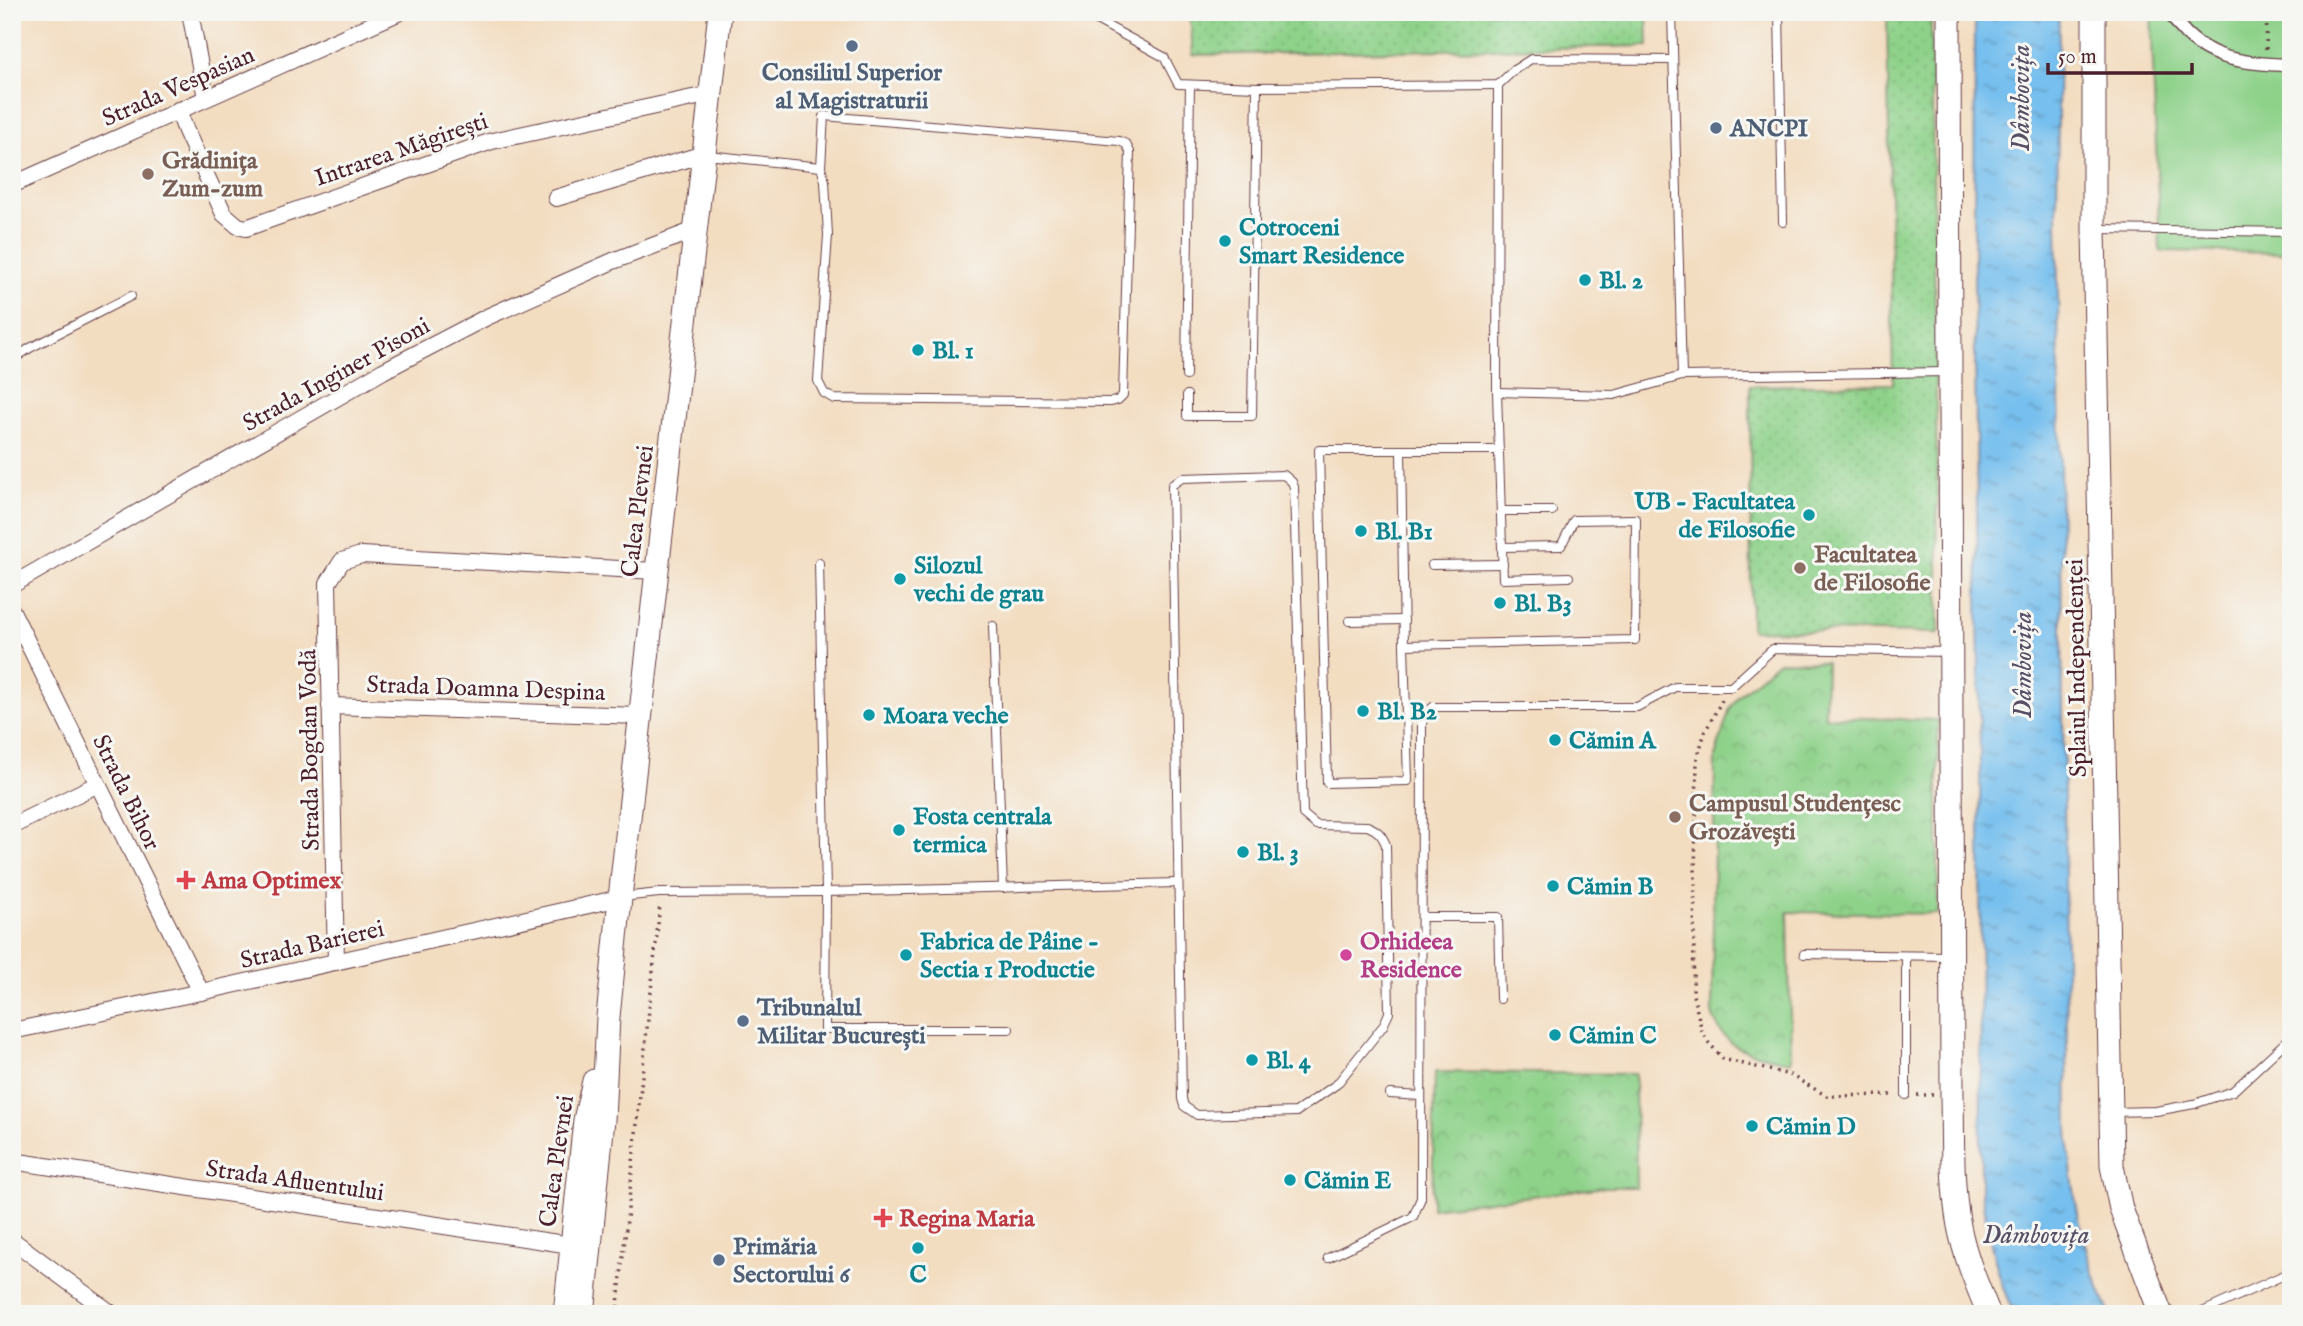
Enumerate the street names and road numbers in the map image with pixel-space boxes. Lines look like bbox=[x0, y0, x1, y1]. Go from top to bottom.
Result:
street label: Strada Vespasian bbox=[98, 40, 260, 135]
street label: Intrarea Măgirești bbox=[311, 106, 492, 195]
street label: Strada Inginer Pisoni bbox=[238, 311, 436, 440]
street label: Calea Plevnei bbox=[615, 443, 662, 579]
street label: Splaiul Independenței bbox=[2060, 558, 2095, 778]
street label: Strada Bogdan Vodă bbox=[293, 648, 328, 851]
street label: Strada Doamna Despina bbox=[366, 670, 606, 709]
street label: Strada Bihor bbox=[84, 730, 167, 856]
street label: Strada Barierei bbox=[237, 914, 387, 977]
street label: Calea Plevnei bbox=[533, 1093, 582, 1229]
street label: Strada Afluentului bbox=[204, 1154, 386, 1209]

